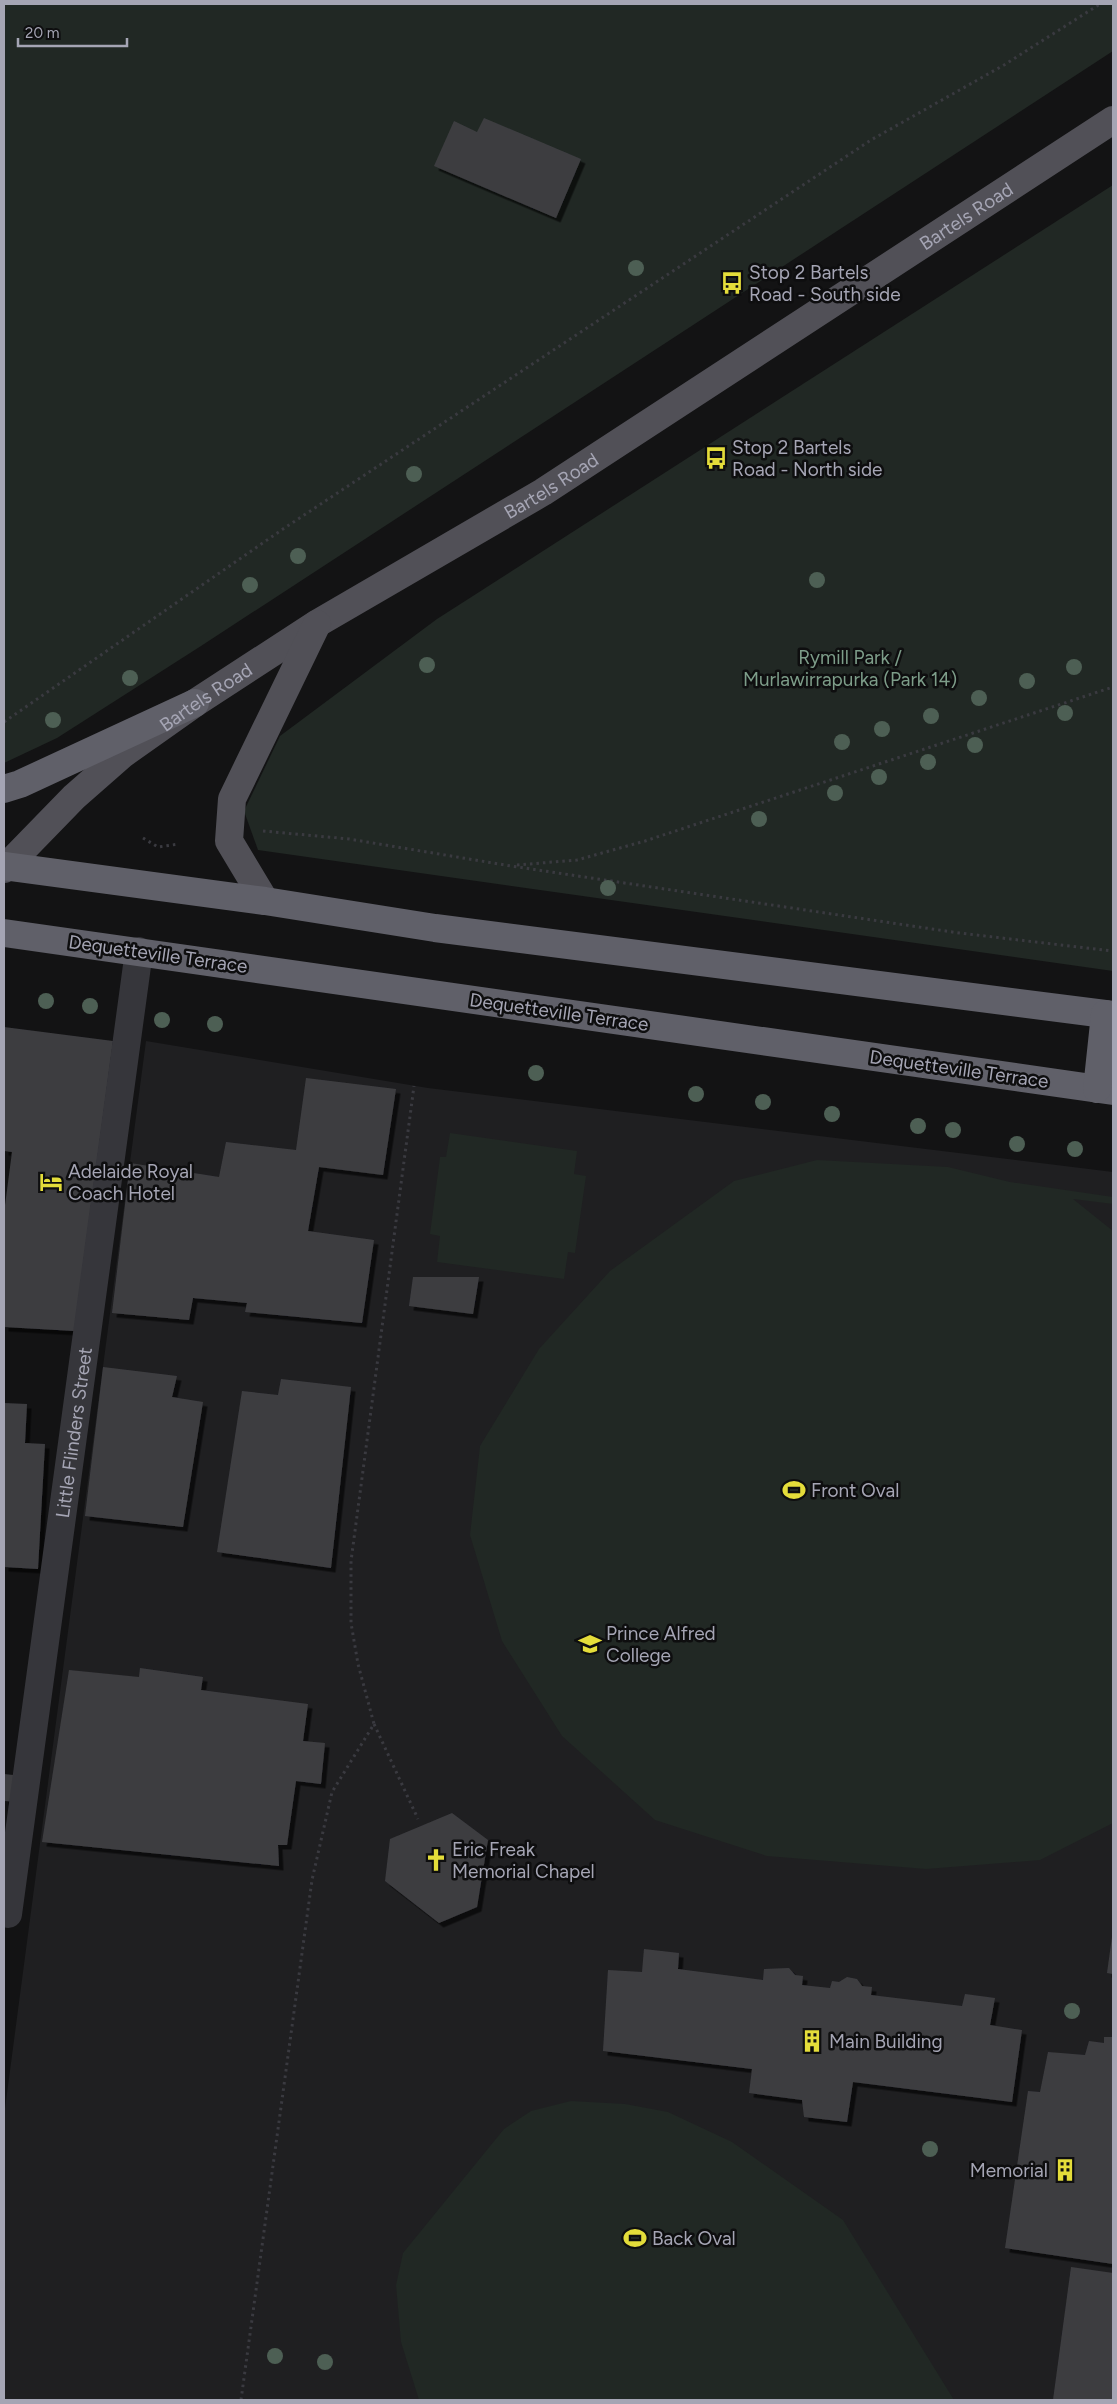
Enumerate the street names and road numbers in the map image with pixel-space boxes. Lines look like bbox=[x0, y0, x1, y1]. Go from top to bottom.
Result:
street label: Bartels Road bbox=[915, 177, 1017, 255]
street label: Bartels Road bbox=[500, 448, 602, 524]
street label: Bartels Road bbox=[155, 658, 256, 736]
street label: Dequetteville Terrace bbox=[67, 930, 249, 978]
street label: Dequetteville Terrace bbox=[468, 988, 650, 1036]
street label: Dequetteville Terrace bbox=[868, 1045, 1050, 1093]
street label: Little Flinders Street bbox=[51, 1346, 97, 1519]

